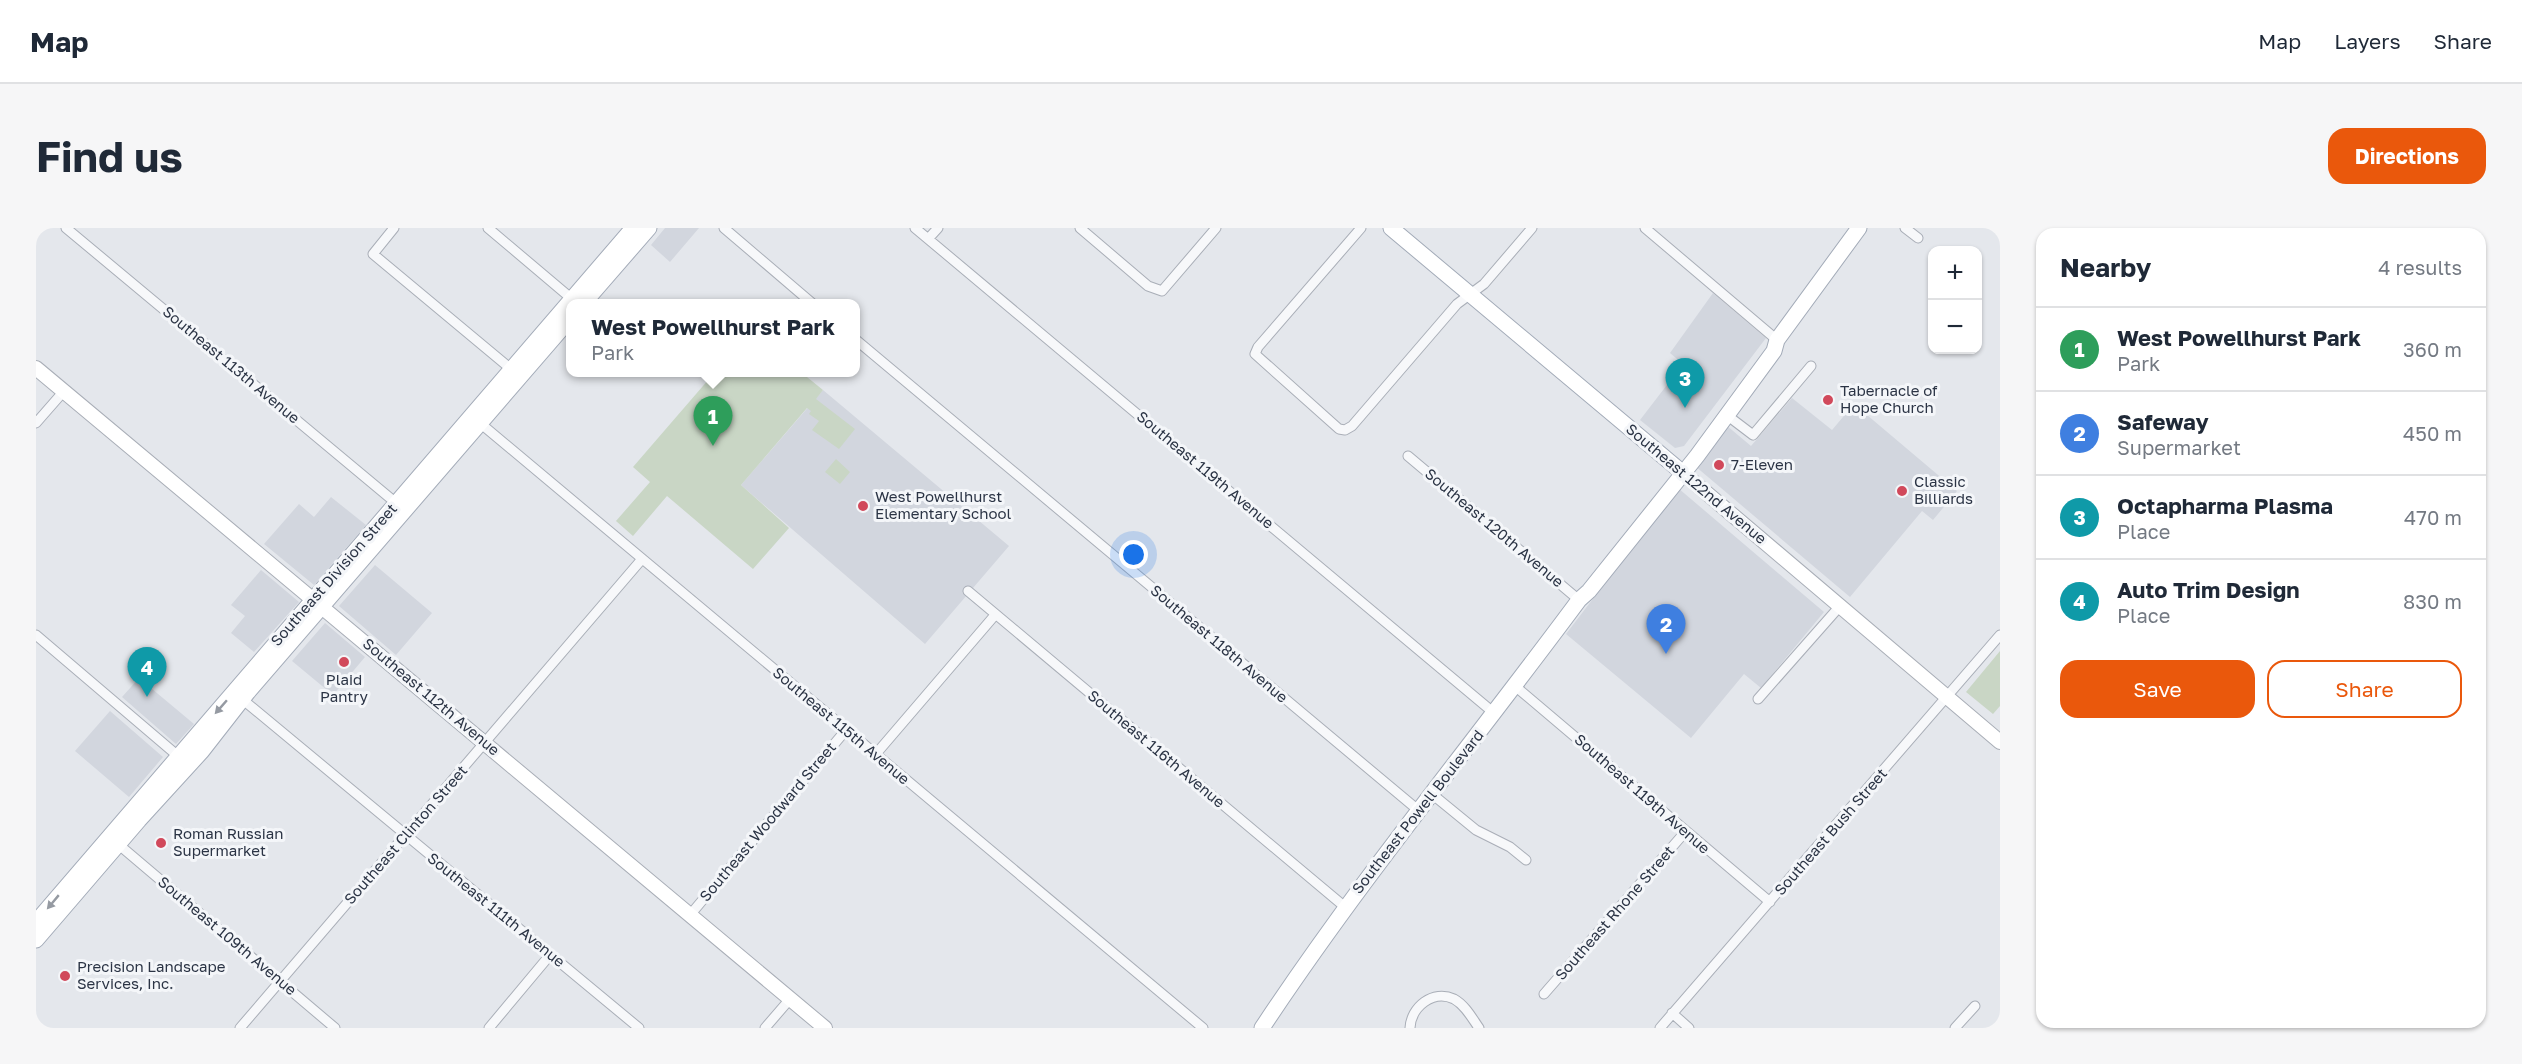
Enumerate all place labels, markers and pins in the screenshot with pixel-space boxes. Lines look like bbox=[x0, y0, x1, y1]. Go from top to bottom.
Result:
pin: 3 bbox=[1666, 358, 1704, 408]
place label: Tabernacle of Hope Church bbox=[1840, 381, 1938, 416]
marker: Tabernacle of Hope Church bbox=[1821, 393, 1835, 407]
pin: 1 bbox=[694, 396, 732, 446]
place label: 7-Eleven bbox=[1731, 455, 1793, 473]
marker: 7-Eleven bbox=[1712, 458, 1726, 472]
place label: Classic Billiards bbox=[1914, 472, 1973, 507]
marker: Classic Billiards bbox=[1895, 484, 1909, 498]
place label: West Powellhurst Elementary School bbox=[875, 487, 1011, 522]
marker: West Powellhurst Elementary School bbox=[856, 499, 870, 513]
pin: 2 bbox=[1646, 604, 1686, 654]
pin: 4 bbox=[128, 648, 166, 697]
marker: Plaid Pantry bbox=[337, 655, 351, 669]
place label: Plaid Pantry bbox=[320, 670, 369, 705]
place label: Roman Russian Supermarket bbox=[173, 824, 283, 859]
marker: Roman Russian Supermarket bbox=[154, 836, 168, 850]
place label: Precision Landscape Services, Inc. bbox=[77, 957, 226, 992]
marker: Precision Landscape Services, Inc. bbox=[58, 969, 72, 983]

